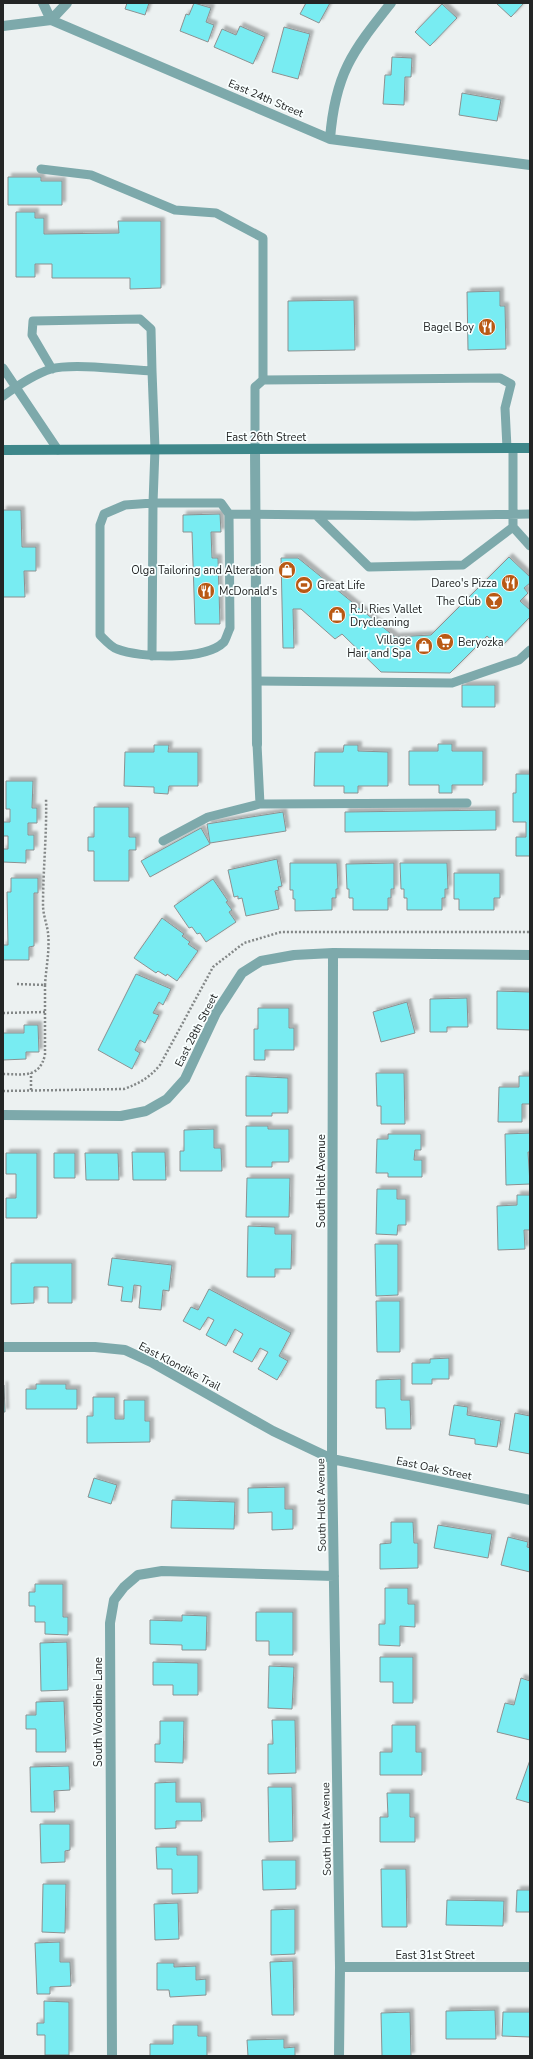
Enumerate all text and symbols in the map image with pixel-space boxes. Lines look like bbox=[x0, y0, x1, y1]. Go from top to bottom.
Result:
street label: East 24th Street bbox=[226, 76, 306, 121]
restaurant icon: Bagel Boy bbox=[477, 317, 497, 337]
place label: Bagel Boy bbox=[423, 320, 474, 335]
street label: East 26th Street bbox=[226, 430, 306, 445]
shop icon: Olga Tailoring and Alteration bbox=[277, 560, 297, 580]
place label: Olga Tailoring and Alteration bbox=[131, 563, 274, 578]
restaurant icon: Dareo's Pizza bbox=[500, 573, 520, 593]
sports icon: Great Life bbox=[294, 575, 314, 595]
place label: Dareo's Pizza bbox=[431, 576, 497, 591]
place label: Great Life bbox=[317, 578, 365, 593]
restaurant icon: McDonald's bbox=[196, 581, 216, 601]
place label: McDonald's bbox=[219, 584, 277, 599]
bar icon: The Club bbox=[484, 591, 504, 611]
place label: The Club bbox=[436, 594, 481, 609]
place label: R.J. Ries Vallet Drycleaning bbox=[350, 602, 422, 630]
shop icon: R.J. Ries Vallet Drycleaning bbox=[327, 605, 347, 625]
supermarket icon: Beryozka bbox=[435, 632, 455, 652]
place label: Village Hair and Spa bbox=[347, 633, 411, 661]
place label: Beryozka bbox=[458, 635, 504, 650]
shop icon: Village Hair and Spa bbox=[414, 636, 434, 656]
street label: East 28th Street bbox=[172, 991, 221, 1069]
street label: South Holt Avenue bbox=[314, 1134, 329, 1228]
street label: East Klondike Trail bbox=[136, 1338, 224, 1395]
street label: East Oak Street bbox=[395, 1453, 473, 1484]
street label: South Holt Avenue bbox=[313, 1458, 330, 1552]
street label: South Woodbine Lane bbox=[91, 1657, 106, 1767]
street label: South Holt Avenue bbox=[318, 1782, 335, 1876]
street label: East 31st Street bbox=[395, 1948, 475, 1963]

